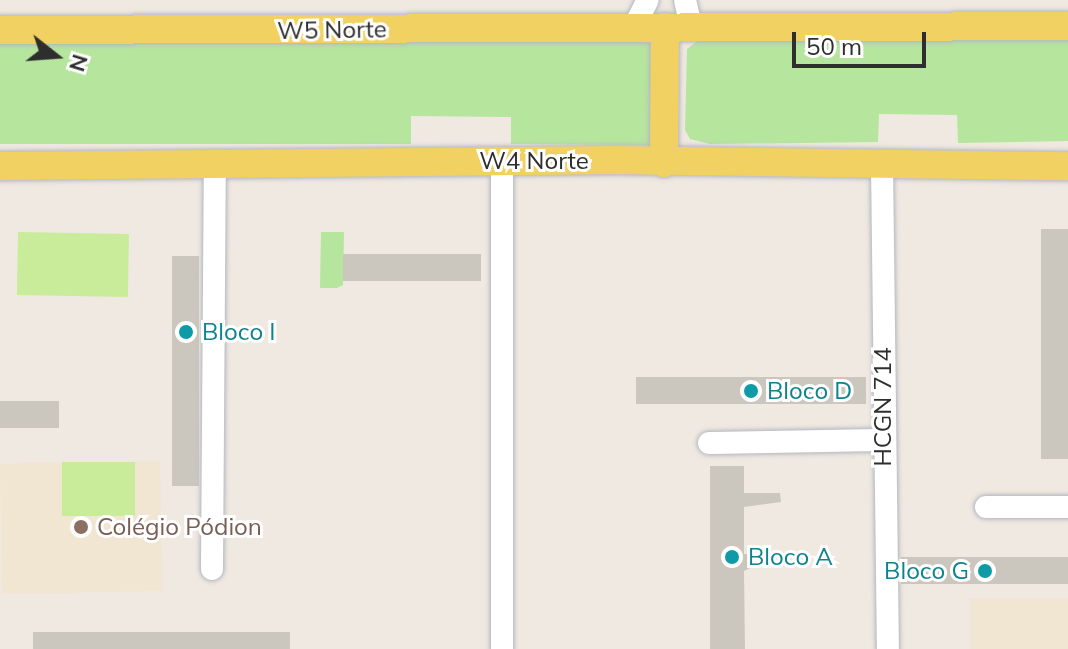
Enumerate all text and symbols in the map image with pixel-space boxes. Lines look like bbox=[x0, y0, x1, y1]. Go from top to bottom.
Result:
street label: W5 Norte bbox=[277, 15, 387, 45]
north arrow bbox=[16, 16, 96, 96]
scale bar bbox=[796, 16, 930, 66]
text: 50 m bbox=[806, 31, 862, 61]
text: N bbox=[63, 51, 95, 75]
street label: W4 Norte bbox=[479, 147, 589, 175]
place label: Bloco I bbox=[202, 318, 276, 346]
marker: Bloco I bbox=[177, 323, 195, 341]
street label: HCGN 714 bbox=[869, 347, 897, 467]
place label: Bloco D bbox=[767, 377, 852, 405]
marker: Bloco D bbox=[742, 382, 760, 400]
place label: Colégio Pódion bbox=[97, 513, 262, 541]
marker: Colégio Pódion bbox=[72, 518, 90, 536]
place label: Bloco A bbox=[748, 543, 833, 571]
marker: Bloco A bbox=[723, 548, 741, 566]
place label: Bloco G bbox=[884, 557, 969, 585]
marker: Bloco G bbox=[976, 562, 994, 580]

